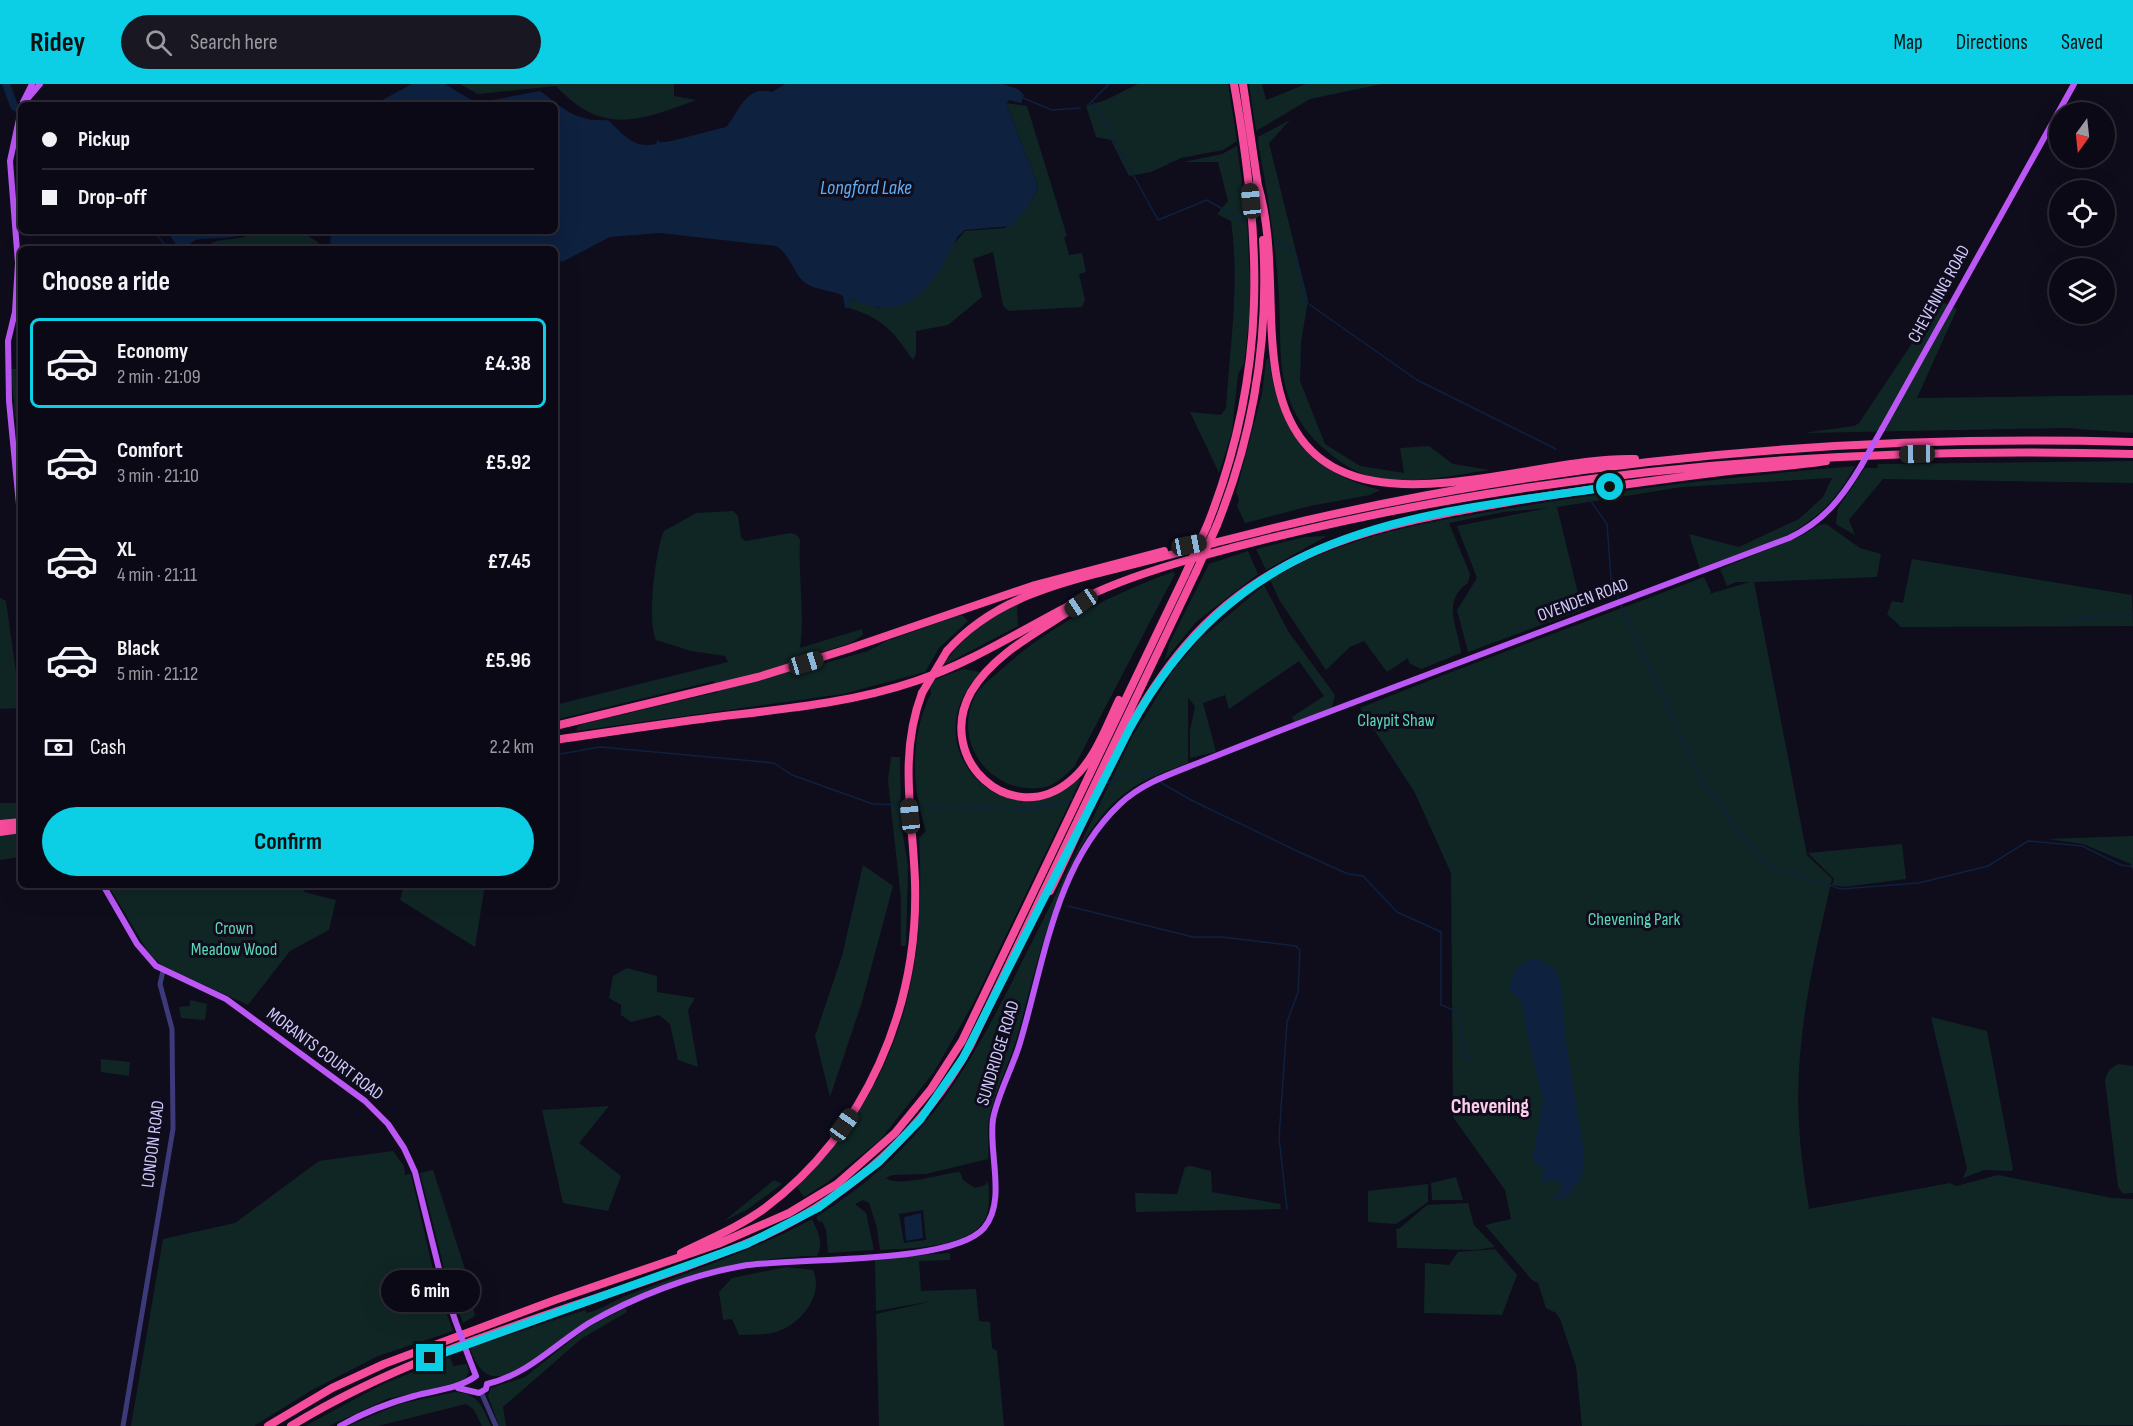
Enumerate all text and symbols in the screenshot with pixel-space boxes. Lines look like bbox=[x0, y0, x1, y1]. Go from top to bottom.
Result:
search box bbox=[121, 15, 541, 69]
text: Ridey bbox=[30, 26, 85, 59]
icon: search bbox=[142, 26, 175, 59]
text: Search here bbox=[190, 29, 278, 56]
text: Map bbox=[1893, 30, 1923, 55]
text: Directions bbox=[1956, 30, 2028, 55]
text: Saved bbox=[2061, 30, 2103, 55]
north arrow bbox=[2049, 102, 2115, 168]
map controls bbox=[2049, 102, 2115, 324]
text: Pickup bbox=[78, 126, 130, 153]
water label: Longford Lake bbox=[820, 176, 912, 200]
button: locate bbox=[2049, 180, 2115, 246]
car bbox=[1240, 182, 1262, 220]
text: Drop-off bbox=[78, 184, 147, 211]
street label: CHEVENING ROAD bbox=[1904, 242, 1974, 346]
button: layers bbox=[2049, 258, 2115, 324]
text: Choose a ride bbox=[42, 266, 170, 298]
icon: car bbox=[45, 336, 99, 390]
text: Economy bbox=[117, 338, 188, 365]
text: £4.38 bbox=[484, 350, 531, 377]
text: 2 min · 21:09 bbox=[117, 365, 201, 389]
icon: car bbox=[45, 435, 99, 489]
text: Comfort bbox=[117, 437, 183, 464]
car bbox=[1899, 445, 1935, 463]
text: £5.92 bbox=[485, 449, 531, 476]
text: 3 min · 21:10 bbox=[117, 464, 199, 488]
route start bbox=[1596, 473, 1623, 500]
car bbox=[1170, 533, 1208, 557]
icon: car bbox=[45, 534, 99, 588]
text: XL bbox=[117, 536, 136, 563]
text: £7.45 bbox=[487, 548, 531, 575]
text: 4 min · 21:11 bbox=[117, 563, 197, 587]
street label: OVENDEN ROAD bbox=[1535, 574, 1631, 626]
car bbox=[1061, 585, 1101, 621]
icon: car bbox=[45, 633, 99, 687]
text: Black bbox=[117, 635, 159, 662]
text: £5.96 bbox=[485, 647, 531, 674]
car bbox=[786, 649, 826, 677]
text: 5 min · 21:12 bbox=[117, 662, 198, 686]
park label: Claypit Shaw bbox=[1357, 710, 1435, 731]
icon: cash bbox=[42, 731, 75, 764]
text: Cash bbox=[90, 734, 126, 761]
text: 2.2 km bbox=[489, 735, 534, 759]
car bbox=[899, 797, 921, 835]
button: Confirm bbox=[42, 807, 534, 876]
park label: Chevening Park bbox=[1588, 909, 1680, 930]
park label: Crown Meadow Wood bbox=[191, 918, 277, 960]
street label: SUNDRIDGE ROAD bbox=[972, 998, 1024, 1108]
street label: MORANTS COURT ROAD bbox=[263, 1003, 387, 1105]
district label: Chevening bbox=[1451, 1094, 1529, 1119]
street label: LONDON ROAD bbox=[137, 1099, 169, 1189]
car bbox=[826, 1105, 862, 1145]
callout: 6 min bbox=[380, 1271, 480, 1313]
text: 6 min bbox=[411, 1279, 450, 1303]
route end bbox=[416, 1344, 443, 1371]

